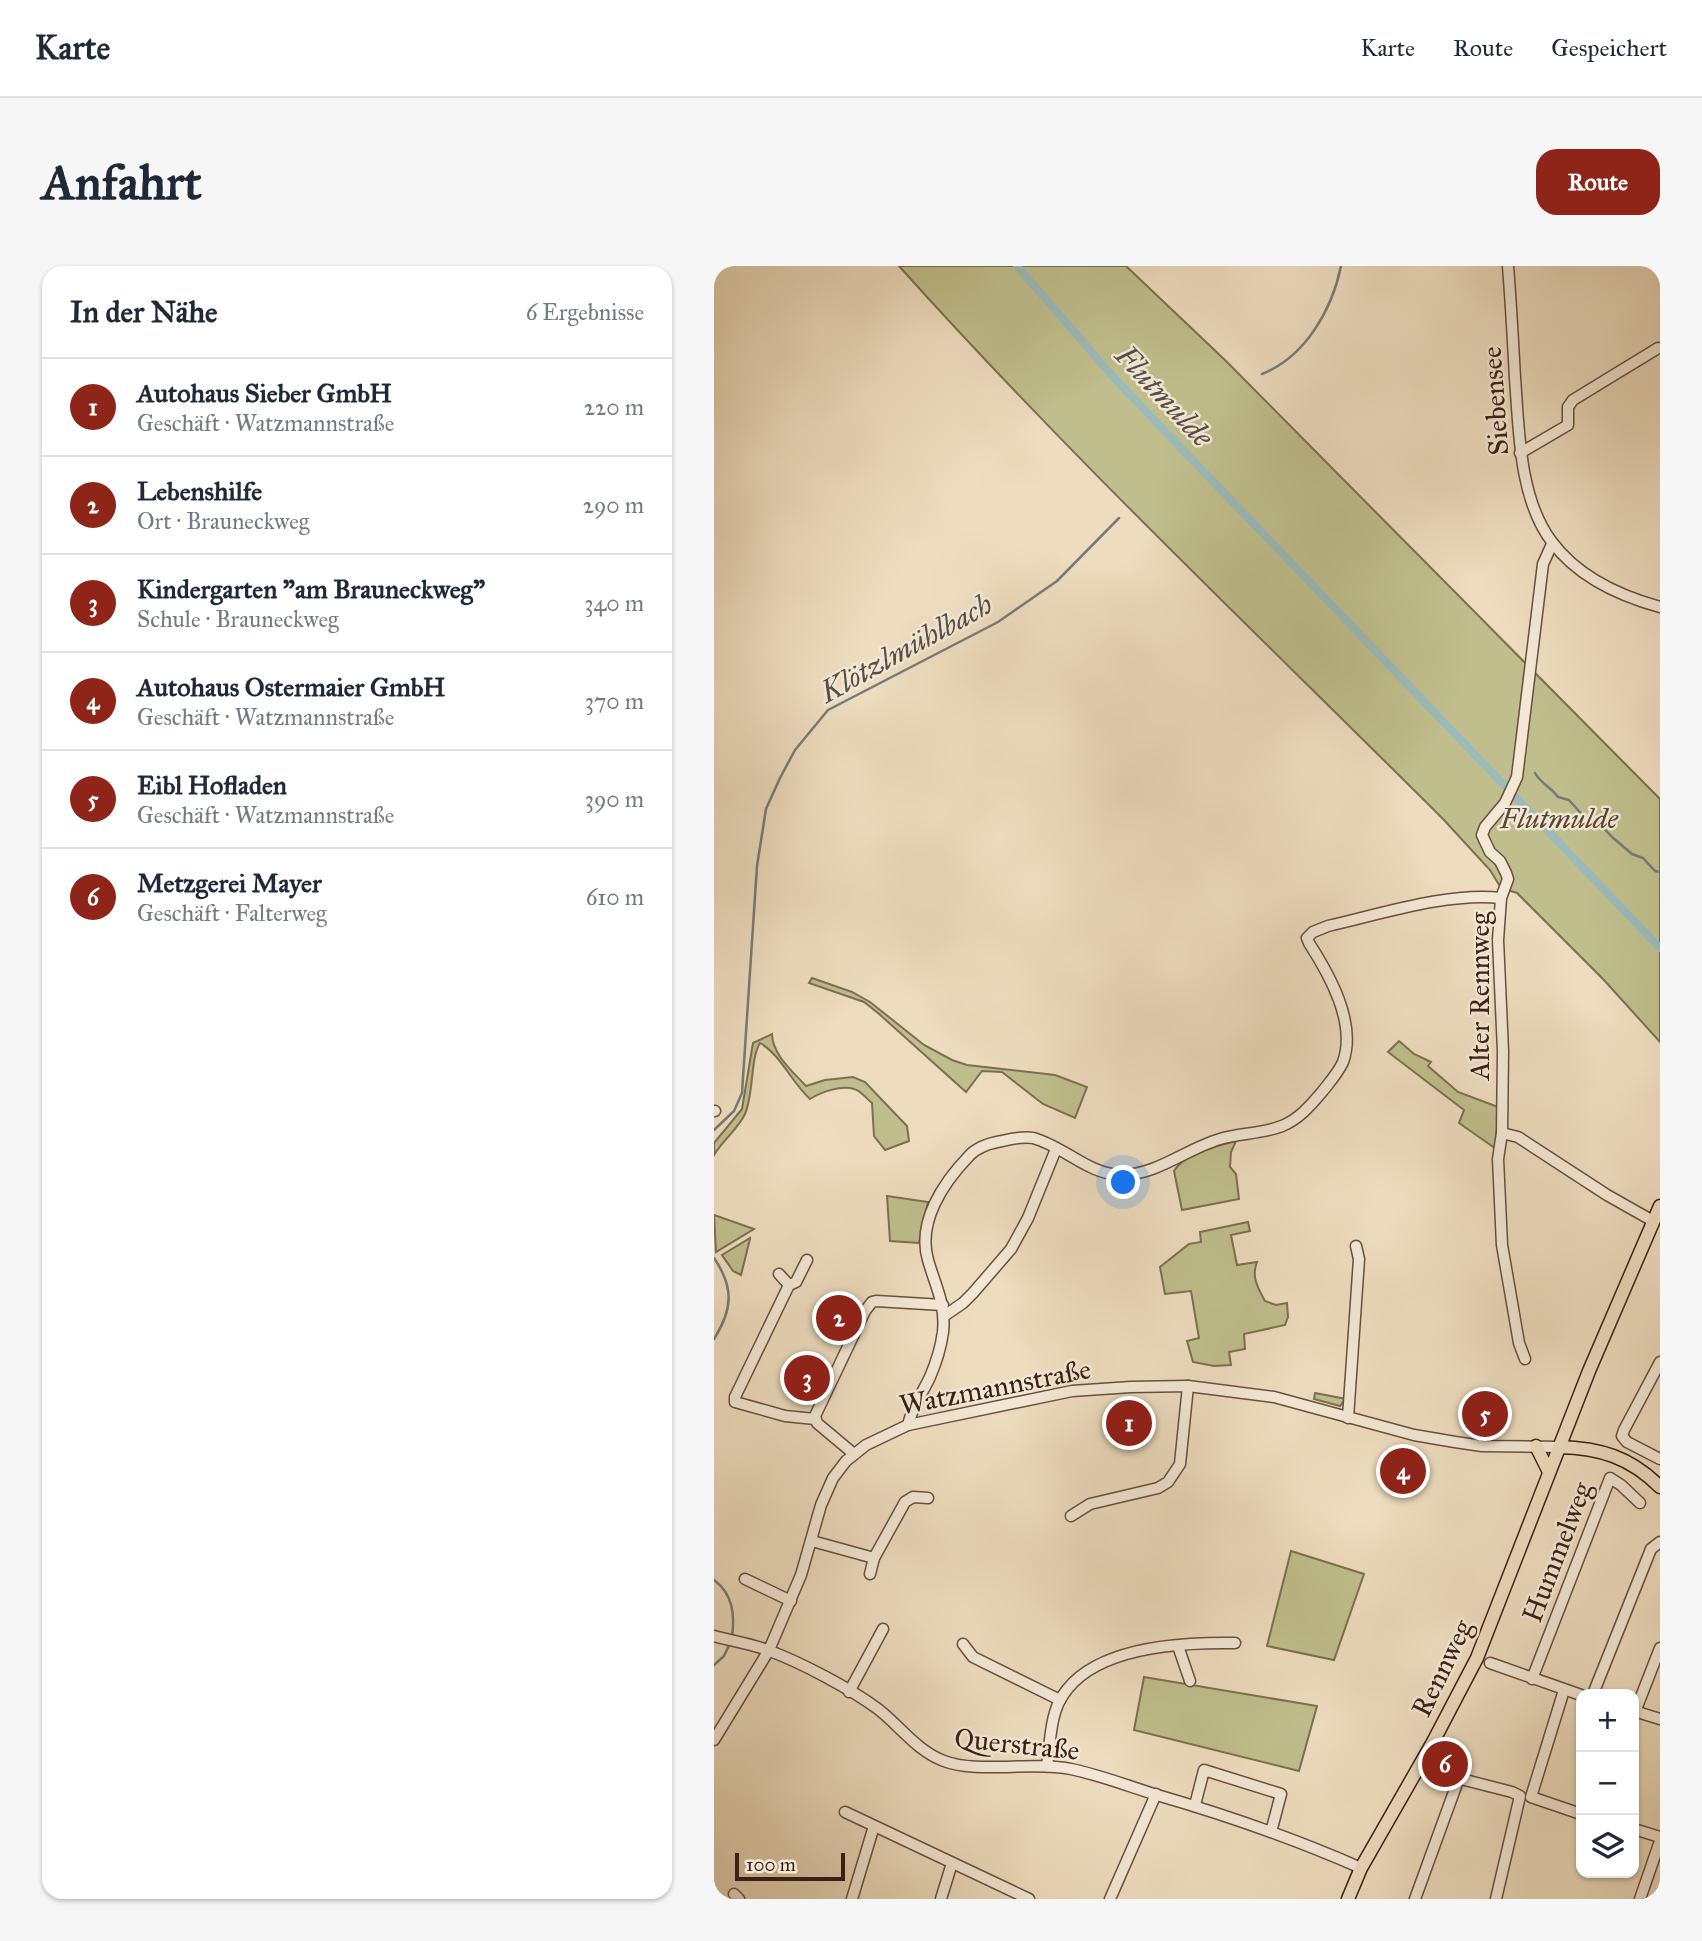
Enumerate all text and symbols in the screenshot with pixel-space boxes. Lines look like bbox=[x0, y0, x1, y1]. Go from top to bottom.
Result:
text: Karte bbox=[35, 28, 110, 68]
text: Karte bbox=[1360, 33, 1415, 63]
text: Route bbox=[1453, 33, 1513, 63]
text: Gespeichert bbox=[1551, 33, 1667, 63]
button: Route bbox=[1536, 149, 1660, 215]
text: Anfahrt bbox=[42, 153, 202, 212]
text: In der Nähe bbox=[70, 294, 218, 330]
text: 6 Ergebnisse bbox=[526, 298, 644, 326]
water label: Flutmulde bbox=[1107, 337, 1221, 455]
street label: Siebensee bbox=[1474, 345, 1516, 457]
text: Autohaus Sieber GmbH bbox=[137, 377, 392, 409]
text: 1 bbox=[88, 393, 98, 421]
text: 220 m bbox=[584, 393, 644, 421]
text: Geschäft · Watzmannstraße bbox=[137, 409, 394, 437]
text: Lebenshilfe bbox=[137, 475, 262, 507]
text: 2 bbox=[87, 491, 99, 519]
text: 290 m bbox=[583, 491, 644, 519]
text: Ort · Brauneckweg bbox=[137, 507, 310, 535]
text: Kindergarten "am Brauneckweg" bbox=[137, 573, 485, 605]
water label: Klötzlmühlbach bbox=[812, 586, 999, 711]
text: 3 bbox=[88, 589, 98, 617]
text: 340 m bbox=[584, 589, 644, 617]
text: Schule · Brauneckweg bbox=[137, 605, 339, 633]
text: Autohaus Ostermaier GmbH bbox=[137, 671, 445, 703]
text: 4 bbox=[87, 687, 99, 715]
text: 370 m bbox=[585, 687, 644, 715]
text: Geschäft · Watzmannstraße bbox=[137, 703, 394, 731]
text: Eibl Hofladen bbox=[137, 769, 287, 801]
text: 5 bbox=[88, 785, 98, 813]
text: 390 m bbox=[585, 785, 644, 813]
text: Geschäft · Watzmannstraße bbox=[137, 801, 394, 829]
park label: Flutmulde bbox=[1499, 801, 1619, 836]
text: Metzgerei Mayer bbox=[137, 867, 322, 899]
text: 6 bbox=[87, 883, 99, 911]
text: 610 m bbox=[586, 883, 644, 911]
text: Geschäft · Falterweg bbox=[137, 899, 327, 927]
street label: Alter Rennweg bbox=[1462, 911, 1497, 1081]
your location bbox=[1106, 1165, 1140, 1199]
pin: 2 bbox=[816, 1292, 862, 1344]
street label: Watzmannstraße bbox=[896, 1351, 1094, 1423]
pin: 3 bbox=[784, 1352, 830, 1404]
pin: 5 bbox=[1462, 1388, 1508, 1440]
pin: 1 bbox=[1106, 1397, 1152, 1449]
pin: 4 bbox=[1380, 1445, 1426, 1497]
street label: Hummelweg bbox=[1514, 1476, 1600, 1627]
street label: Rennweg bbox=[1403, 1613, 1481, 1722]
map controls bbox=[1576, 1689, 1639, 1878]
button: + bbox=[1576, 1689, 1639, 1752]
street label: Querstraße bbox=[953, 1720, 1081, 1768]
pin: 6 bbox=[1422, 1738, 1468, 1790]
button: − bbox=[1576, 1752, 1639, 1815]
button: layers bbox=[1576, 1815, 1639, 1878]
scale bar bbox=[735, 1850, 845, 1882]
text: 100 m bbox=[746, 1853, 796, 1876]

